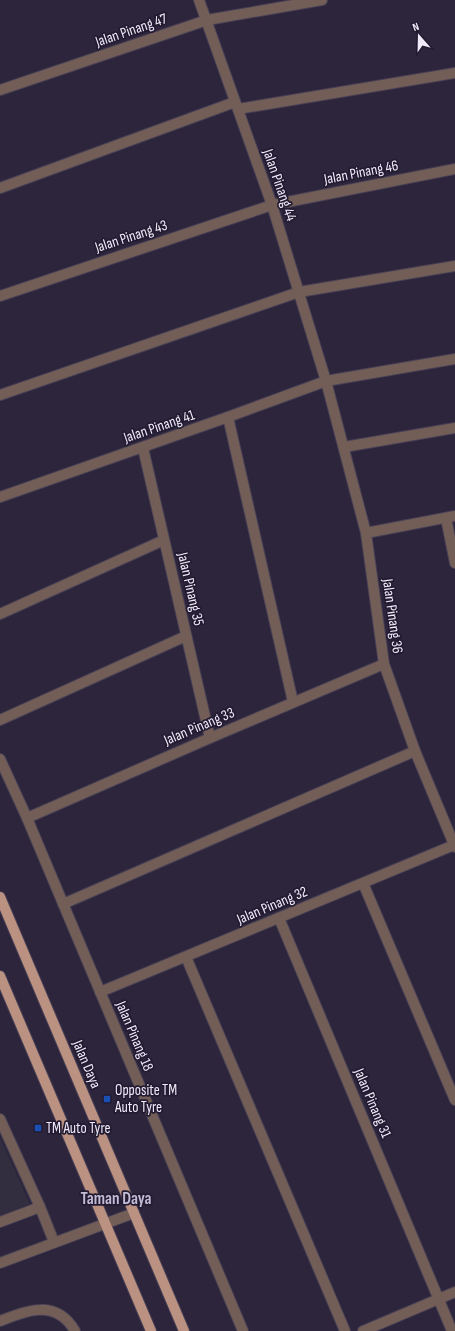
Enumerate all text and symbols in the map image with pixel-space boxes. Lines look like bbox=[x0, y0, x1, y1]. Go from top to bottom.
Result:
street label: Jalan Pinang 47 bbox=[92, 9, 169, 52]
north arrow bbox=[399, 16, 439, 56]
text: N bbox=[411, 20, 421, 34]
street label: Jalan Pinang 44 bbox=[258, 146, 301, 224]
street label: Jalan Pinang 46 bbox=[321, 156, 400, 189]
street label: Jalan Pinang 43 bbox=[92, 216, 170, 257]
street label: Jalan Pinang 41 bbox=[120, 405, 198, 448]
street label: Jalan Pinang 35 bbox=[173, 550, 208, 628]
street label: Jalan Pinang 36 bbox=[378, 577, 407, 655]
street label: Jalan Pinang 33 bbox=[160, 703, 237, 750]
street label: Jalan Pinang 32 bbox=[233, 882, 310, 929]
street label: Jalan Pinang 18 bbox=[111, 997, 158, 1074]
street label: Jalan Daya bbox=[68, 1036, 105, 1091]
street label: Jalan Pinang 31 bbox=[349, 1065, 396, 1142]
place label: Opposite TM Auto Tyre bbox=[114, 1081, 177, 1117]
marker: Opposite TM Auto Tyre bbox=[102, 1094, 112, 1104]
place label: TM Auto Tyre bbox=[46, 1119, 111, 1138]
marker: TM Auto Tyre bbox=[33, 1123, 43, 1133]
district label: Taman Daya bbox=[80, 1189, 152, 1209]

